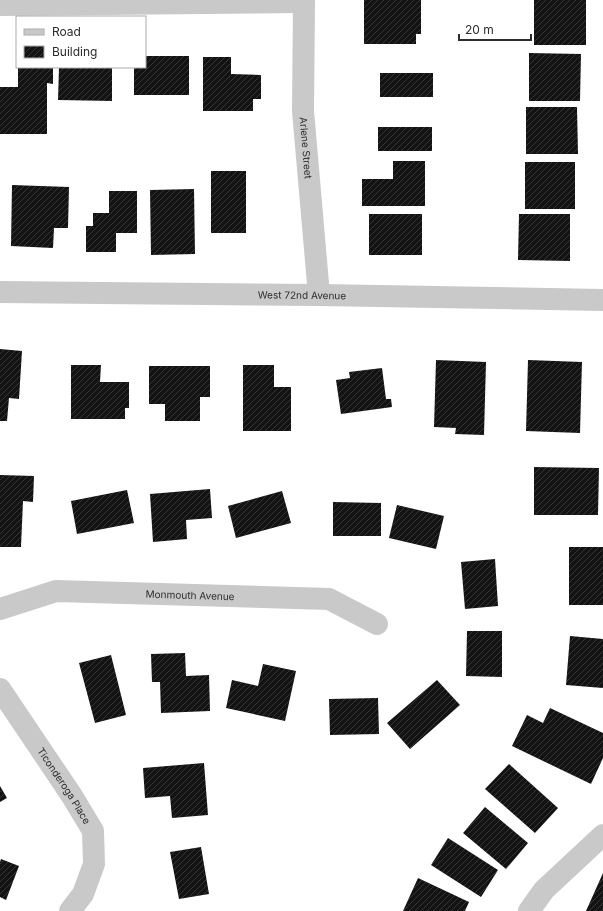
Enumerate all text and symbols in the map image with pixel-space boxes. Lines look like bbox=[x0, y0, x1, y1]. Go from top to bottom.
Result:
legend bbox=[16, 16, 146, 68]
scale bar bbox=[459, 16, 531, 42]
text: 20 m bbox=[465, 22, 494, 37]
text: Road bbox=[52, 24, 81, 39]
text: Building bbox=[52, 44, 97, 59]
street label: Arlene Street bbox=[298, 116, 315, 180]
street label: West 72nd Avenue bbox=[258, 288, 346, 301]
street label: Monmouth Avenue bbox=[146, 588, 235, 602]
street label: Ticonderoga Place bbox=[35, 745, 93, 826]

